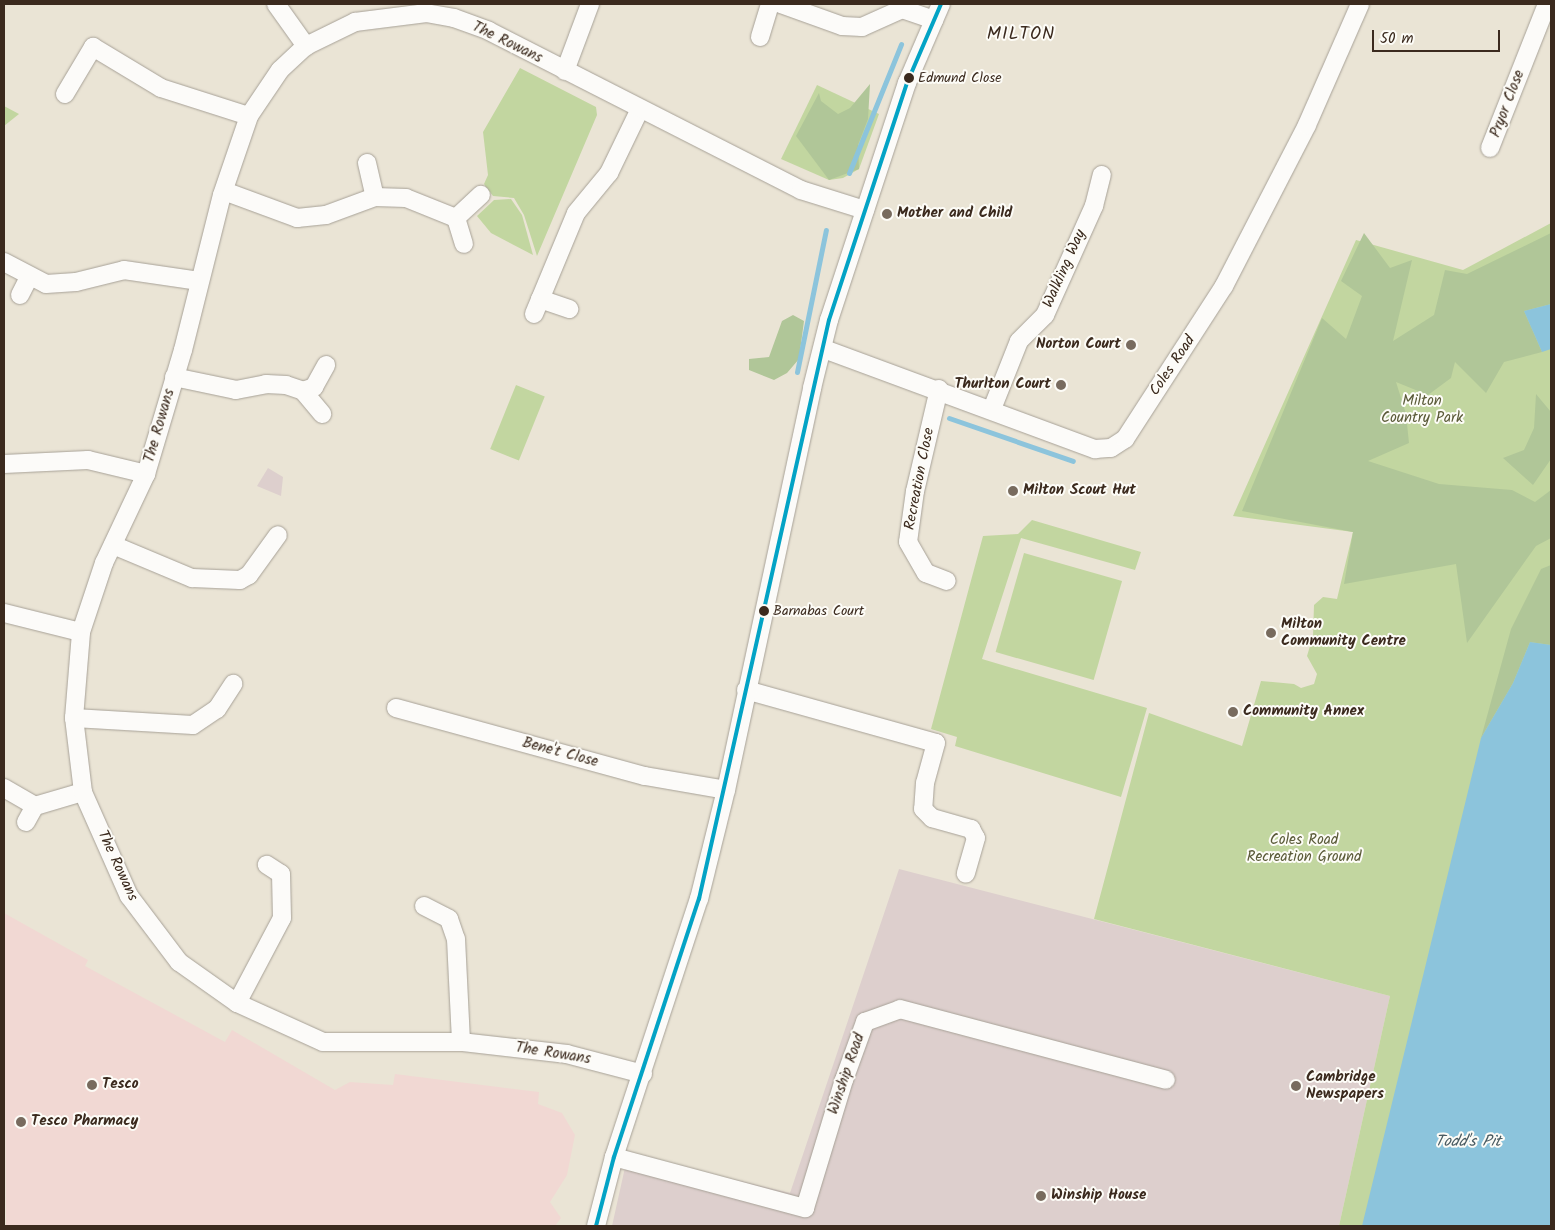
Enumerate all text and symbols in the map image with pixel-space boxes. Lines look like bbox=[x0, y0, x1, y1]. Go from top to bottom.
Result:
street label: The Rowans bbox=[469, 18, 545, 68]
scale bar bbox=[1375, 20, 1502, 52]
district label: MILTON bbox=[986, 24, 1056, 46]
text: 50 m bbox=[1380, 27, 1414, 51]
street label: Pryor Close bbox=[1487, 68, 1529, 140]
place label: Edmund Close bbox=[918, 70, 1002, 86]
marker: Edmund Close bbox=[904, 73, 914, 83]
place label: Mother and Child bbox=[897, 205, 1012, 223]
marker: Mother and Child bbox=[881, 208, 893, 220]
street label: Walkling Way bbox=[1040, 227, 1090, 311]
street label: Coles Road bbox=[1146, 332, 1200, 400]
place label: Norton Court bbox=[1036, 336, 1121, 354]
marker: Norton Court bbox=[1125, 339, 1137, 351]
place label: Thurlton Court bbox=[954, 376, 1051, 394]
marker: Thurlton Court bbox=[1055, 379, 1067, 391]
street label: The Rowans bbox=[141, 387, 179, 465]
park label: Milton Country Park bbox=[1381, 392, 1463, 427]
street label: Recreation Close bbox=[901, 426, 939, 532]
place label: Milton Scout Hut bbox=[1023, 482, 1136, 500]
marker: Milton Scout Hut bbox=[1007, 485, 1019, 497]
place label: Barnabas Court bbox=[773, 603, 864, 619]
marker: Barnabas Court bbox=[759, 606, 769, 616]
place label: Milton Community Centre bbox=[1281, 615, 1406, 650]
marker: Milton Community Centre bbox=[1265, 627, 1277, 639]
place label: Community Annex bbox=[1243, 703, 1364, 721]
marker: Community Annex bbox=[1227, 706, 1239, 718]
street label: Bene't Close bbox=[520, 734, 600, 772]
street label: The Rowans bbox=[93, 828, 141, 904]
park label: Coles Road Recreation Ground bbox=[1247, 831, 1361, 866]
street label: Winship Road bbox=[825, 1031, 869, 1117]
street label: The Rowans bbox=[514, 1039, 592, 1069]
place label: Cambridge Newspapers bbox=[1306, 1068, 1384, 1103]
place label: Tesco bbox=[102, 1076, 139, 1094]
marker: Tesco bbox=[86, 1079, 98, 1091]
marker: Cambridge Newspapers bbox=[1290, 1080, 1302, 1092]
place label: Tesco Pharmacy bbox=[31, 1113, 138, 1131]
marker: Tesco Pharmacy bbox=[15, 1116, 27, 1128]
water label: Todd's Pit bbox=[1435, 1132, 1501, 1152]
place label: Winship House bbox=[1051, 1187, 1146, 1205]
marker: Winship House bbox=[1035, 1190, 1047, 1202]

